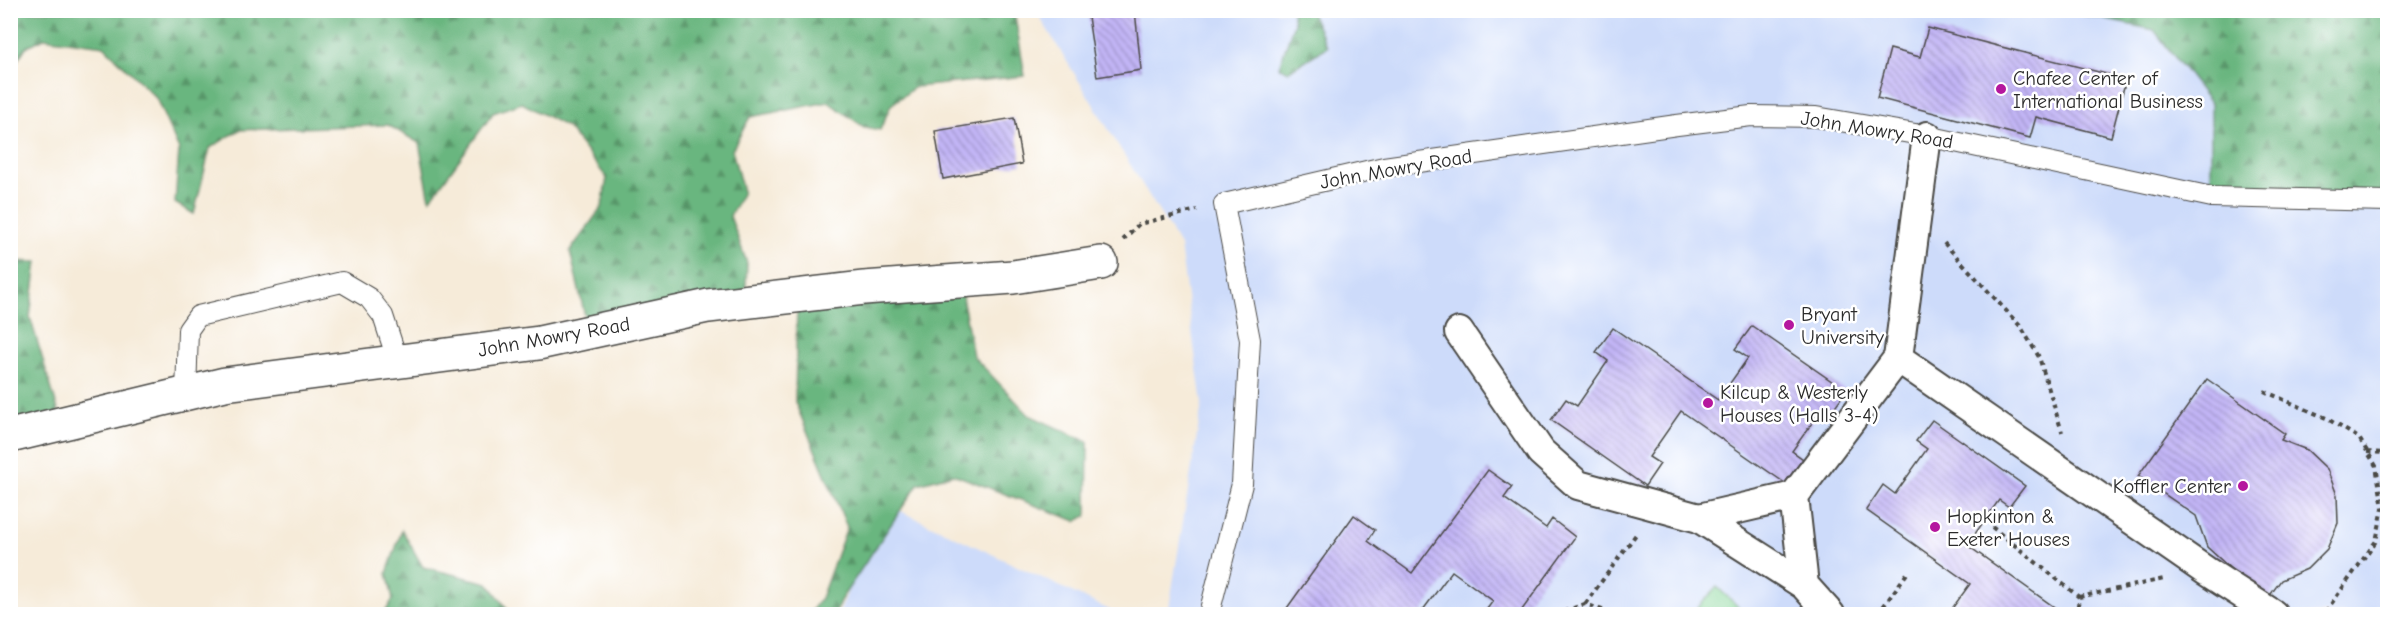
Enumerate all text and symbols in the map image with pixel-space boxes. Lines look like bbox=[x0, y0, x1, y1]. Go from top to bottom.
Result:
place label: Chafee Center of International Business bbox=[2013, 67, 2203, 113]
marker: Chafee Center of International Business bbox=[1994, 82, 2008, 96]
street label: John Mowry Road bbox=[1799, 107, 1955, 153]
street label: John Mowry Road bbox=[1318, 144, 1474, 194]
place label: Bryant University bbox=[1801, 303, 1884, 349]
street label: John Mowry Road bbox=[476, 312, 632, 362]
marker: Bryant University bbox=[1782, 318, 1796, 332]
place label: Kilcup & Westerly Houses (Halls 3-4) bbox=[1720, 381, 1879, 427]
marker: Kilcup & Westerly Houses (Halls 3-4) bbox=[1701, 396, 1715, 410]
place label: Koffler Center bbox=[2113, 475, 2231, 498]
marker: Koffler Center bbox=[2236, 479, 2250, 493]
place label: Hopkinton & Exeter Houses bbox=[1947, 505, 2070, 551]
marker: Hopkinton & Exeter Houses bbox=[1928, 520, 1942, 534]

